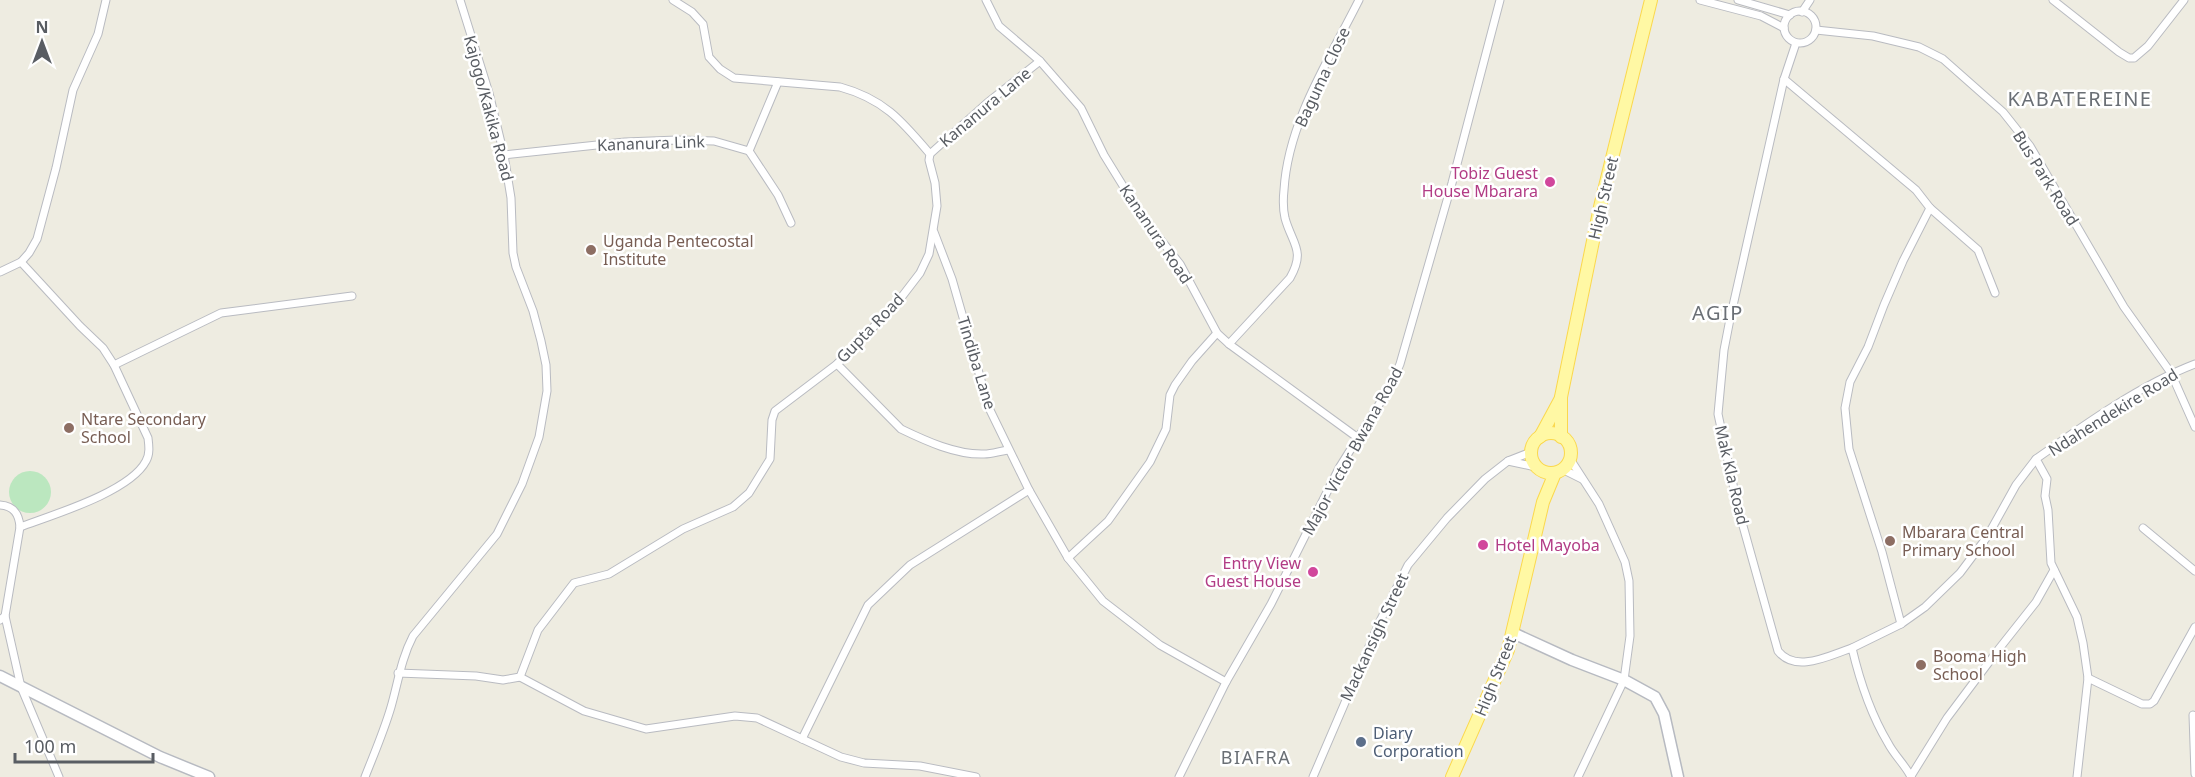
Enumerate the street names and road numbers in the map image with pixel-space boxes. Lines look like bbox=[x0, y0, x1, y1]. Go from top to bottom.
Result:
street label: Baguma Close bbox=[1289, 23, 1355, 131]
street label: Kajogo/Kakika Road bbox=[459, 33, 519, 183]
street label: Kananura Lane bbox=[935, 62, 1035, 152]
street label: Bus Park Road bbox=[2008, 126, 2084, 230]
street label: Kananura Link bbox=[597, 130, 706, 156]
street label: High Street bbox=[1583, 154, 1623, 242]
street label: Kananura Road bbox=[1115, 180, 1197, 288]
street label: Gupta Road bbox=[831, 288, 909, 368]
street label: Tindiba Lane bbox=[952, 314, 1002, 412]
street label: Major Victor Bwana Road bbox=[1297, 363, 1407, 539]
street label: Ndahendekire Road bbox=[2044, 363, 2182, 461]
street label: Mak Kla Road bbox=[1710, 423, 1754, 527]
street label: Mackansigh Street bbox=[1335, 569, 1413, 705]
street label: High Street bbox=[1469, 632, 1521, 719]

